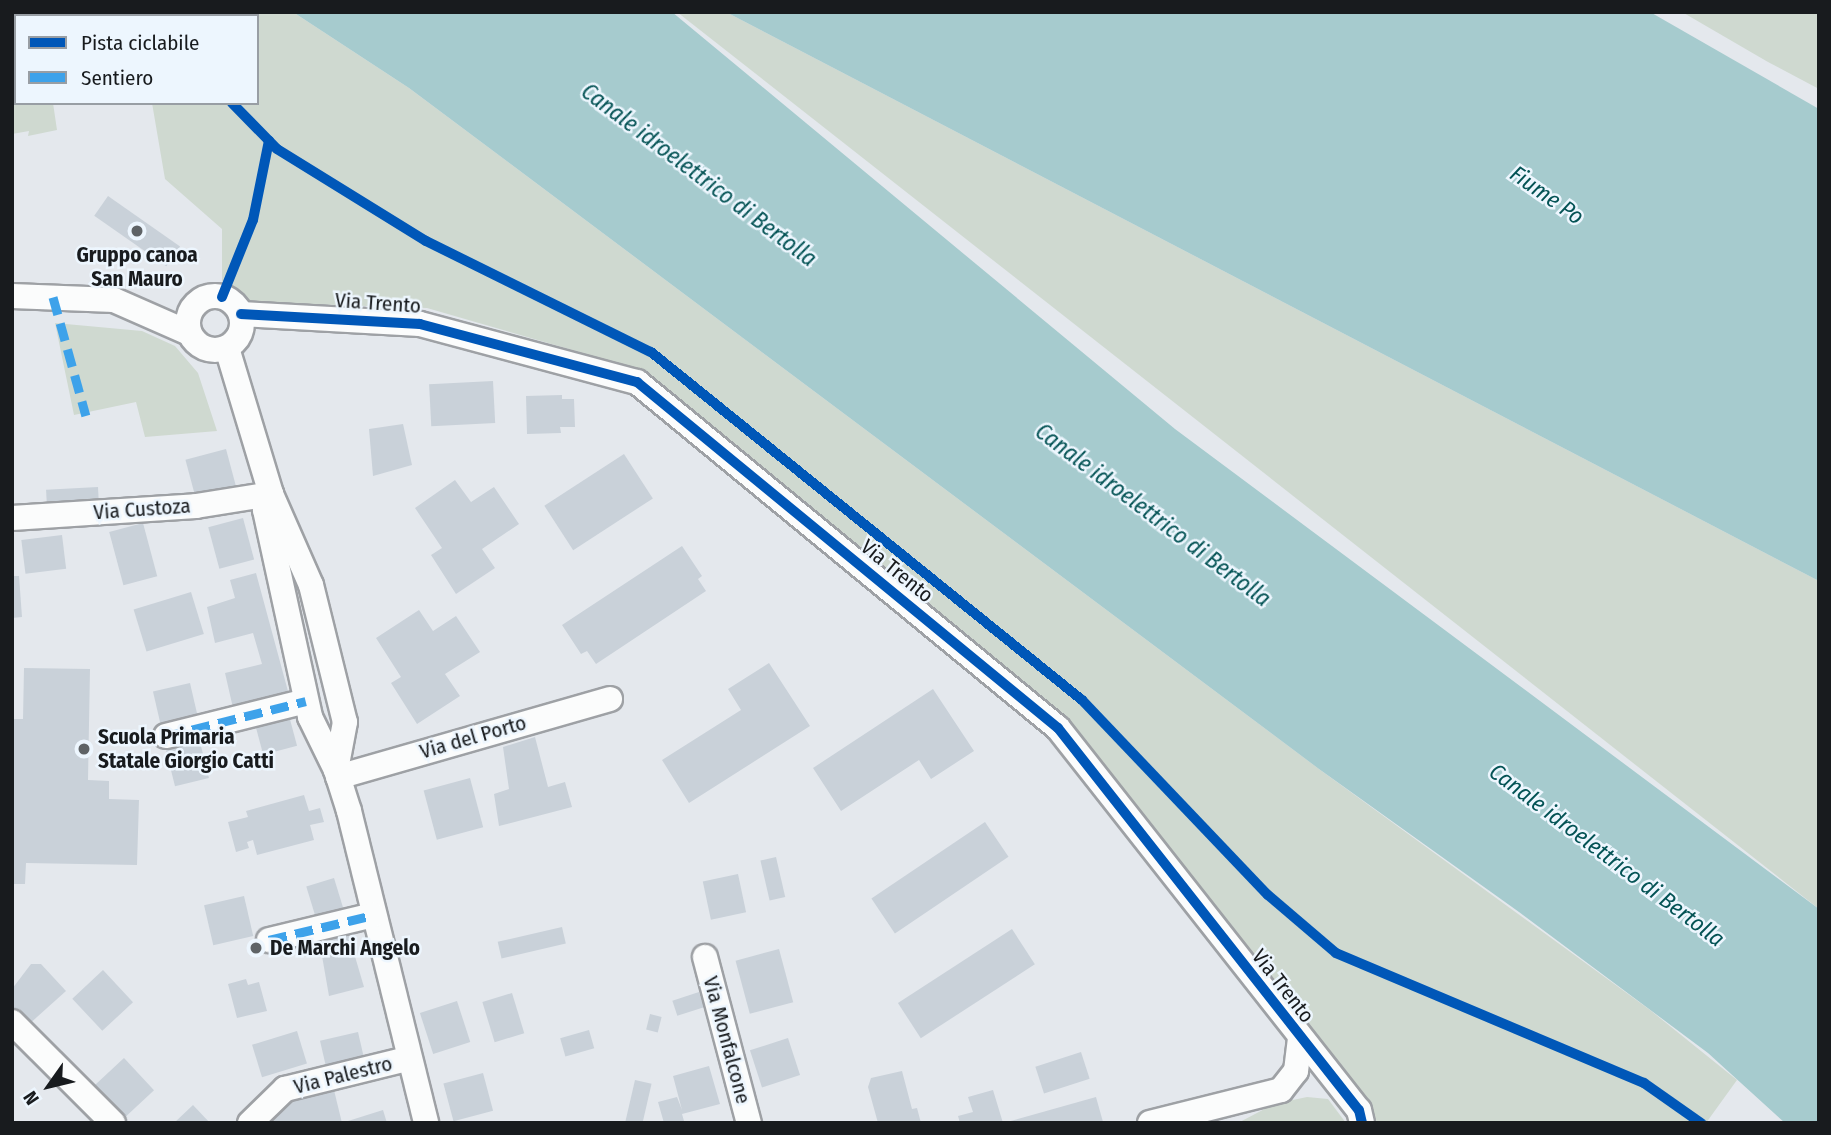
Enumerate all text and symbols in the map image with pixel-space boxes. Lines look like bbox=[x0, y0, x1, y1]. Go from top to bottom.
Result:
legend bbox=[14, 14, 259, 105]
text: Pista ciclabile bbox=[81, 30, 199, 56]
text: Sentiero bbox=[81, 65, 153, 91]
water label: Canale idroelettrico di Bertolla bbox=[576, 77, 822, 273]
water label: Fiume Po bbox=[1505, 160, 1589, 230]
marker: Gruppo canoa San Mauro bbox=[129, 223, 145, 239]
place label: Gruppo canoa San Mauro bbox=[76, 242, 198, 292]
street label: Via Trento bbox=[334, 287, 422, 319]
water label: Canale idroelettrico di Bertolla bbox=[1030, 417, 1276, 613]
street label: Via Custoza bbox=[93, 493, 191, 525]
street label: Via Trento bbox=[856, 534, 938, 608]
street label: Via del Porto bbox=[417, 710, 529, 764]
place label: Scuola Primaria Statale Giorgio Catti bbox=[98, 724, 274, 774]
marker: Scuola Primaria Statale Giorgio Catti bbox=[76, 741, 92, 757]
water label: Canale idroelettrico di Bertolla bbox=[1484, 757, 1730, 953]
place label: De Marchi Angelo bbox=[270, 935, 420, 961]
marker: De Marchi Angelo bbox=[248, 940, 264, 956]
street label: Via Trento bbox=[1247, 944, 1319, 1028]
street label: Via Monfalcone bbox=[698, 974, 756, 1106]
north arrow bbox=[14, 1051, 84, 1121]
street label: Via Palestro bbox=[291, 1051, 395, 1099]
text: N bbox=[18, 1087, 44, 1109]

